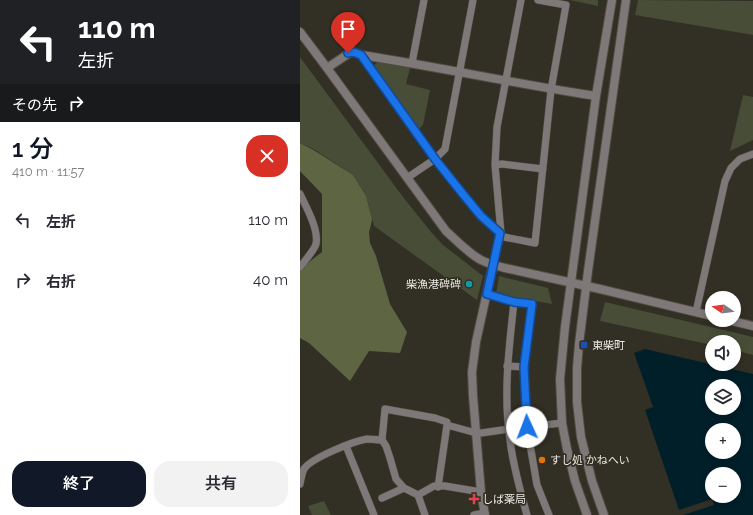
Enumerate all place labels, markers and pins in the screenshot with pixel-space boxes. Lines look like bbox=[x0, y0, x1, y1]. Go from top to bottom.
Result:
pin bbox=[331, 12, 365, 53]
place label: 柴漁港碑碑 bbox=[406, 278, 461, 291]
marker: 柴漁港碑碑 bbox=[464, 279, 474, 289]
place label: 東柴町 bbox=[592, 339, 625, 352]
marker: 東柴町 bbox=[579, 340, 589, 350]
place label: すし処 かねへい bbox=[550, 454, 630, 467]
marker: すし処 かねへい bbox=[537, 455, 547, 465]
place label: しば薬局 bbox=[482, 493, 526, 506]
marker: しば薬局 bbox=[469, 494, 479, 504]

